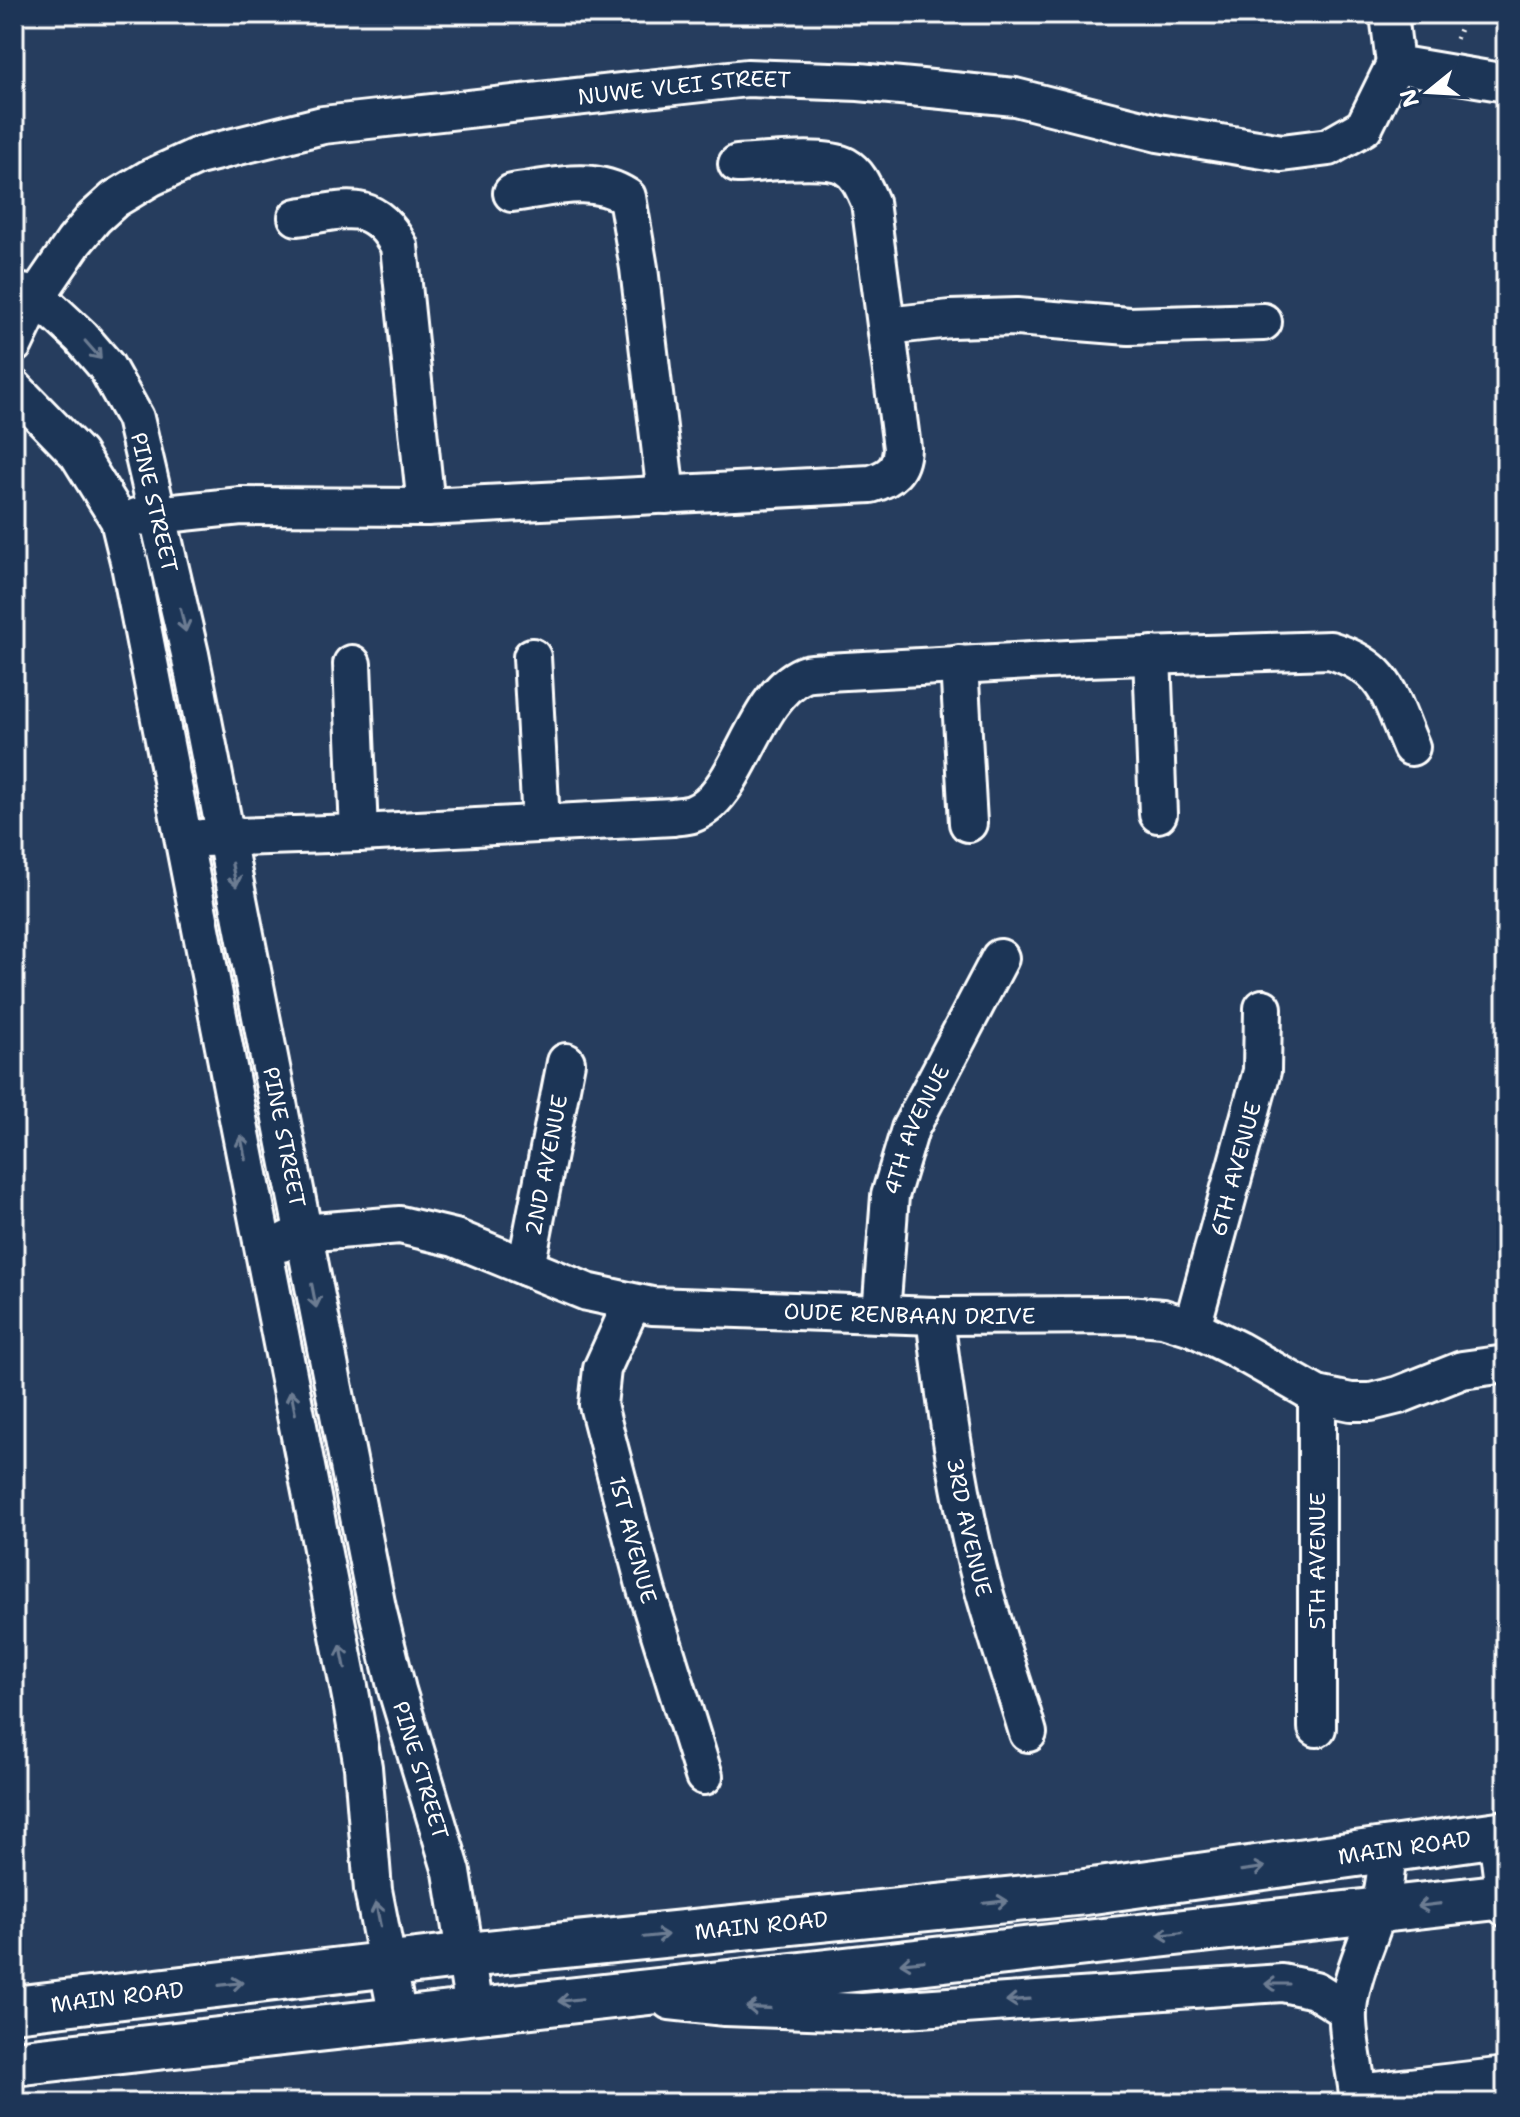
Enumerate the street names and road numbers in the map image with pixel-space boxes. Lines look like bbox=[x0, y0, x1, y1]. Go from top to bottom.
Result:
street label: NUWE VLEI STREET bbox=[576, 63, 792, 111]
street label: PINE STREET bbox=[124, 429, 185, 575]
street label: 4TH AVENUE bbox=[877, 1059, 956, 1198]
street label: PINE STREET bbox=[257, 1064, 313, 1210]
street label: 2ND AVENUE bbox=[518, 1092, 574, 1238]
street label: 6TH AVENUE bbox=[1203, 1098, 1267, 1239]
street label: OUDE RENBAAN DRIVE bbox=[783, 1296, 1035, 1331]
street label: 3RD AVENUE bbox=[941, 1455, 999, 1600]
street label: 1ST AVENUE bbox=[603, 1473, 664, 1607]
street label: 5TH AVENUE bbox=[1303, 1492, 1332, 1630]
street label: PINE STREET bbox=[387, 1697, 456, 1843]
street label: MAIN ROAD bbox=[1336, 1824, 1473, 1871]
street label: MAIN ROAD bbox=[693, 1904, 829, 1946]
street label: MAIN ROAD bbox=[49, 1974, 185, 2019]

